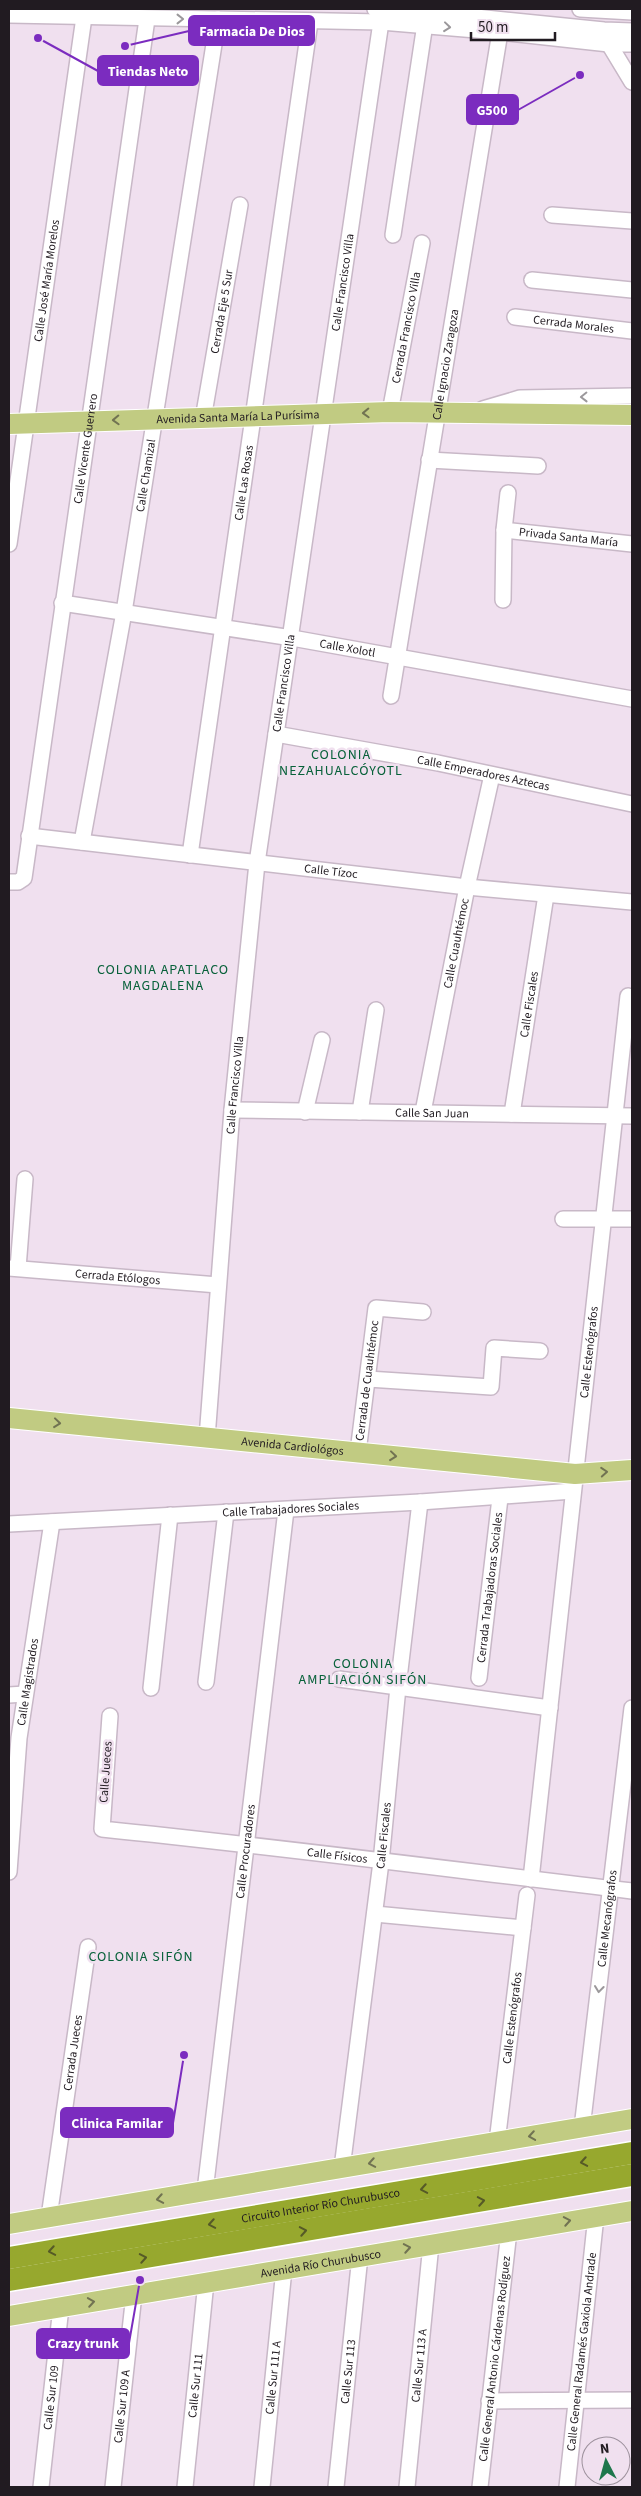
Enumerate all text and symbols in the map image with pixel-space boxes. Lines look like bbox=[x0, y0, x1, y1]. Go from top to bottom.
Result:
scale bar bbox=[471, 10, 555, 42]
one-way arrow bbox=[176, 14, 184, 24]
callout: Farmacia De Dios bbox=[189, 16, 314, 45]
text: 50 m bbox=[478, 17, 508, 38]
one-way arrow bbox=[444, 21, 452, 32]
text: Farmacia De Dios bbox=[199, 22, 305, 42]
callout: Tiendas Neto bbox=[98, 56, 198, 85]
text: Tiendas Neto bbox=[108, 62, 189, 82]
callout: G500 bbox=[467, 95, 518, 124]
text: G500 bbox=[476, 101, 508, 121]
street label: Calle José María Morelos bbox=[29, 218, 64, 343]
street label: Calle Francisco Villa bbox=[327, 232, 358, 332]
street label: Cerrada Eje 5 Sur bbox=[206, 267, 237, 355]
street label: Cerrada Francisco Villa bbox=[387, 270, 425, 385]
street label: Calle Ignacio Zaragoza bbox=[428, 308, 463, 421]
street label: Cerrada Morales bbox=[532, 311, 615, 337]
street label: Calle Vicente Guerrero bbox=[69, 392, 102, 505]
one-way arrow bbox=[579, 392, 587, 402]
street label: Avenida Santa María La Purísima bbox=[156, 406, 320, 428]
one-way arrow bbox=[362, 408, 370, 418]
one-way arrow bbox=[112, 415, 120, 425]
street label: Calle Chamizal bbox=[131, 438, 160, 513]
street label: Calle Las Rosas bbox=[230, 444, 257, 522]
street label: Privada Santa María bbox=[518, 523, 619, 551]
street label: Calle Francisco Villa bbox=[268, 633, 299, 733]
street label: Calle Xolotl bbox=[318, 635, 377, 661]
district label: COLONIA NEZAHUALCÓYOTL bbox=[279, 745, 403, 781]
street label: Calle Emperadores Aztecas bbox=[416, 751, 551, 795]
street label: Calle Tízoc bbox=[303, 860, 359, 883]
street label: Calle Cuauhtémoc bbox=[439, 896, 473, 990]
district label: COLONIA APATLACO MAGDALENA bbox=[97, 960, 229, 996]
street label: Calle Fiscales bbox=[516, 970, 543, 1039]
street label: Calle Francisco Villa bbox=[222, 1035, 248, 1135]
street label: Calle San Juan bbox=[395, 1104, 469, 1122]
street label: Cerrada Etólogos bbox=[74, 1265, 161, 1289]
street label: Calle Estenógrafos bbox=[575, 1305, 602, 1399]
street label: Cerrada de Cuauhtémoc bbox=[351, 1319, 383, 1442]
one-way arrow bbox=[54, 1417, 62, 1428]
street label: Avenida Cardiológos bbox=[241, 1433, 345, 1460]
one-way arrow bbox=[389, 1450, 397, 1461]
one-way arrow bbox=[600, 1467, 608, 1478]
street label: Calle Trabajadores Sociales bbox=[222, 1497, 359, 1521]
street label: Cerrada Trabajadoras Sociales bbox=[472, 1511, 507, 1664]
street label: Calle Magistrados bbox=[12, 1637, 43, 1727]
district label: COLONIA AMPLIACIÓN SIFÓN bbox=[299, 1654, 427, 1690]
street label: Calle Jueces bbox=[95, 1741, 117, 1803]
street label: Calle Fiscales bbox=[372, 1802, 395, 1870]
street label: Calle Procuradores bbox=[231, 1803, 259, 1900]
street label: Calle Físicos bbox=[306, 1843, 369, 1867]
street label: Calle Mecanógrafos bbox=[593, 1869, 621, 1968]
district label: COLONIA SIFÓN bbox=[88, 1947, 194, 1967]
street label: Calle Estenógrafos bbox=[498, 1971, 526, 2065]
one-way arrow bbox=[594, 1986, 605, 1994]
street label: Cerrada Jueces bbox=[59, 2014, 87, 2092]
callout: Clinica Familar bbox=[61, 2108, 173, 2137]
text: Clinica Familar bbox=[71, 2114, 163, 2134]
one-way arrow bbox=[528, 2131, 537, 2141]
one-way arrow bbox=[580, 2156, 589, 2166]
one-way arrow bbox=[368, 2158, 377, 2168]
one-way arrow bbox=[420, 2183, 428, 2193]
street label: Circuito Interior Río Churubusco bbox=[240, 2184, 401, 2227]
one-way arrow bbox=[156, 2193, 164, 2203]
one-way arrow bbox=[476, 2196, 485, 2206]
one-way arrow bbox=[563, 2217, 571, 2227]
one-way arrow bbox=[208, 2219, 216, 2229]
one-way arrow bbox=[299, 2226, 308, 2236]
one-way arrow bbox=[402, 2244, 411, 2254]
street label: Avenida Río Churubusco bbox=[259, 2245, 382, 2282]
one-way arrow bbox=[47, 2246, 56, 2256]
street label: Calle General Radamés Gaxiola Andrade bbox=[562, 2251, 601, 2452]
one-way arrow bbox=[139, 2253, 147, 2263]
street label: Calle General Antonio Cárdenas Rodíguez bbox=[474, 2255, 515, 2463]
one-way arrow bbox=[87, 2297, 96, 2307]
street label: Calle Sur 113 A bbox=[407, 2328, 431, 2403]
callout: Crazy trunk bbox=[37, 2329, 129, 2358]
text: Crazy trunk bbox=[47, 2334, 119, 2354]
street label: Calle Sur 113 bbox=[336, 2338, 360, 2405]
street label: Calle Sur 111 A bbox=[261, 2340, 285, 2415]
street label: Calle Sur 111 bbox=[184, 2352, 207, 2419]
street label: Calle Sur 109 bbox=[39, 2364, 63, 2431]
street label: Calle Sur 109 A bbox=[109, 2368, 134, 2444]
north arrow bbox=[581, 2436, 631, 2486]
text: N bbox=[599, 2439, 610, 2459]

